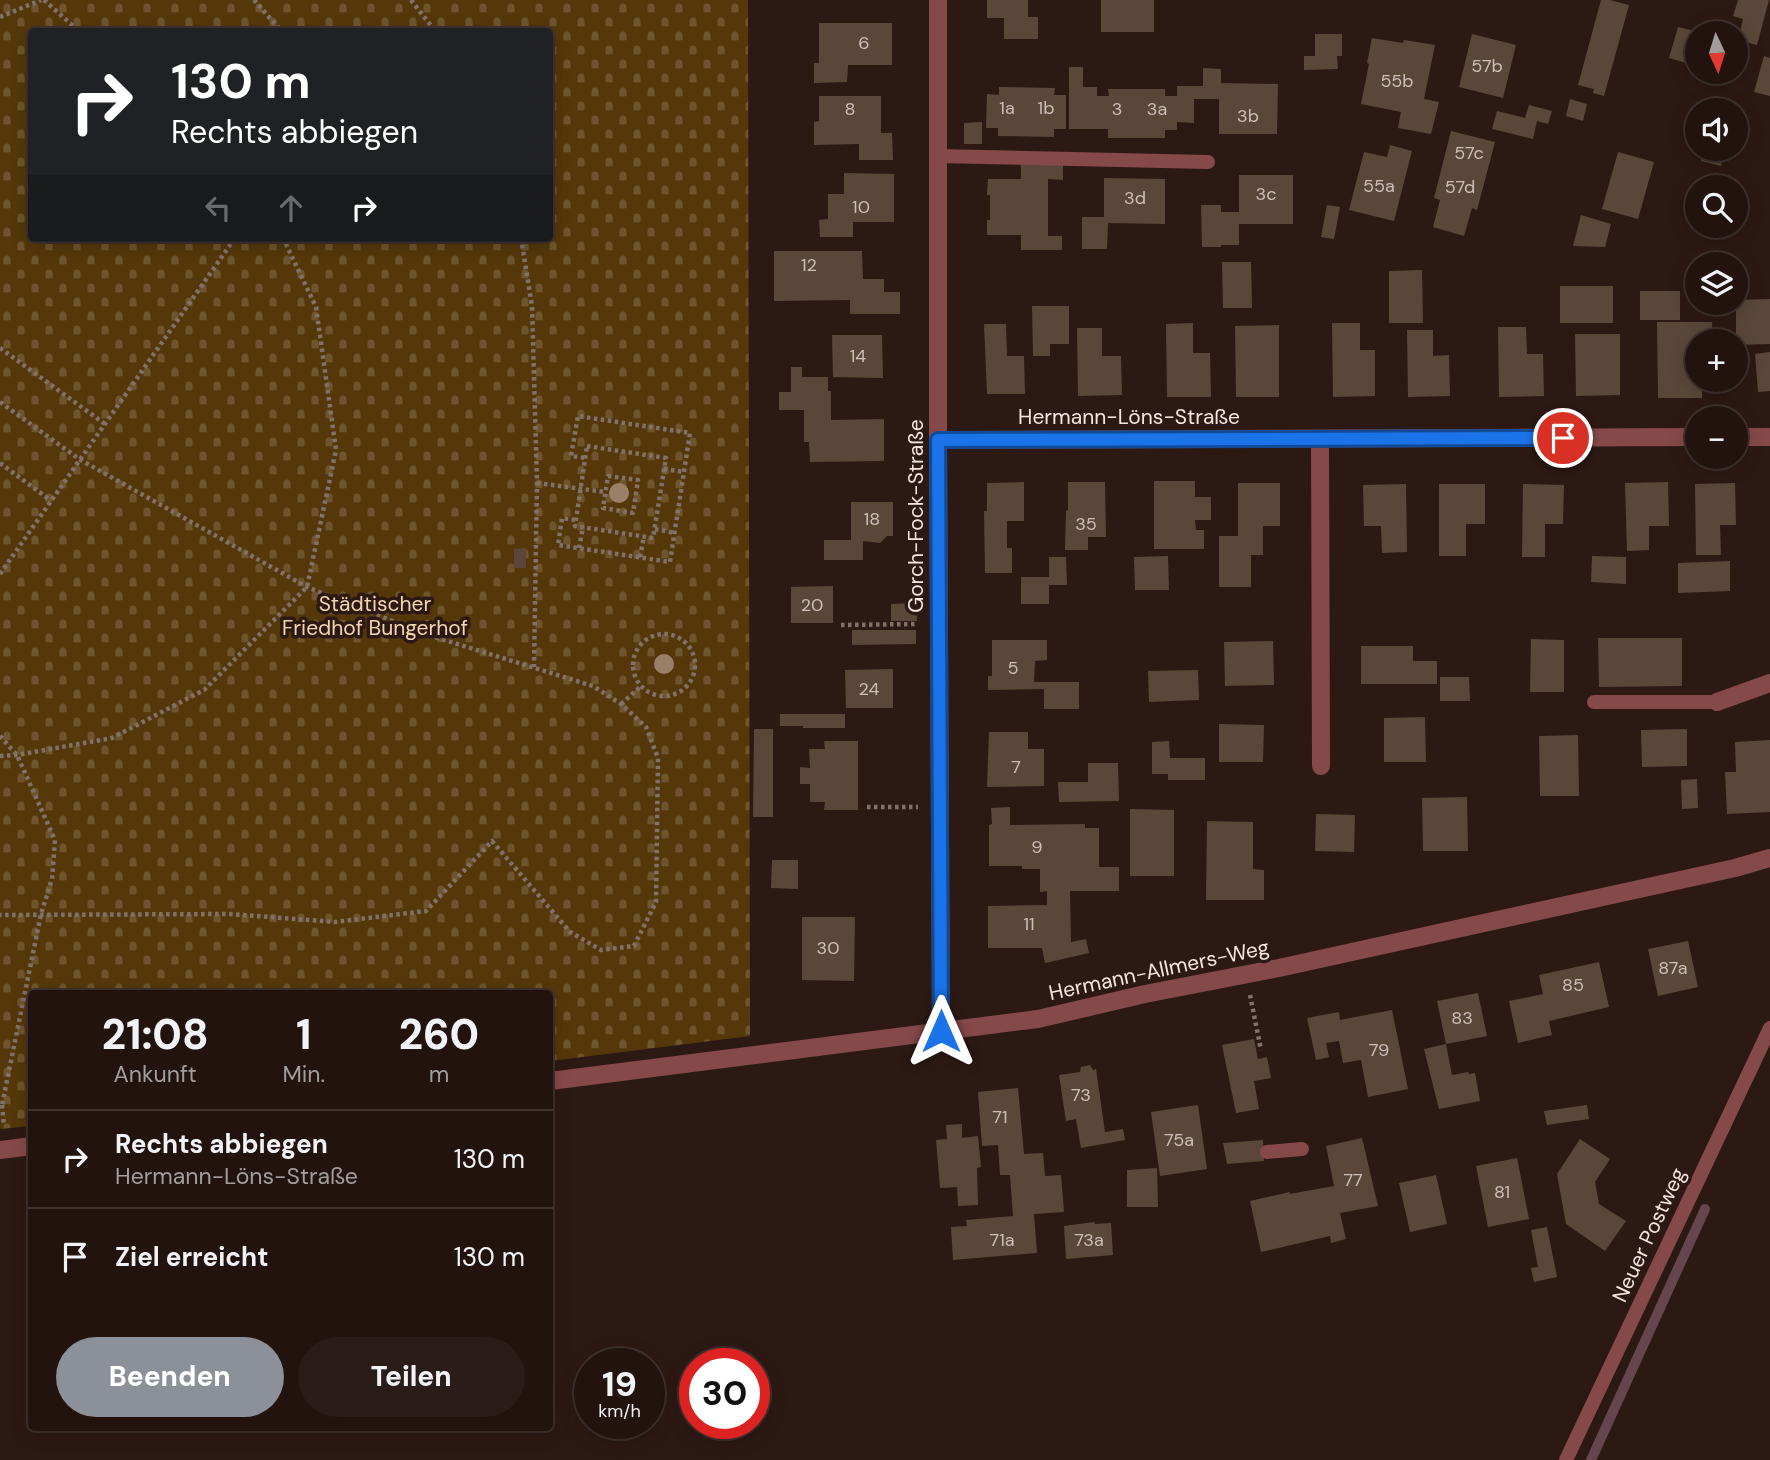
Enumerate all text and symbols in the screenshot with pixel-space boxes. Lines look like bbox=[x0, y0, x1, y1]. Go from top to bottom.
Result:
north arrow bbox=[1685, 21, 1748, 84]
map controls bbox=[1685, 21, 1748, 469]
house number: 6 bbox=[858, 31, 870, 55]
text: 130 m bbox=[171, 49, 311, 113]
house number: 57b bbox=[1471, 54, 1503, 78]
icon: right bbox=[56, 56, 147, 147]
house number: 55b bbox=[1380, 69, 1414, 93]
house number: 1a bbox=[999, 96, 1015, 120]
house number: 1b bbox=[1038, 96, 1054, 120]
house number: 8 bbox=[845, 97, 855, 121]
house number: 3 bbox=[1112, 97, 1122, 121]
house number: 3a bbox=[1147, 97, 1167, 121]
button: sound bbox=[1685, 98, 1748, 161]
house number: 3b bbox=[1237, 104, 1259, 128]
text: Rechts abbiegen bbox=[171, 111, 418, 153]
house number: 57c bbox=[1454, 141, 1484, 165]
house number: 55a bbox=[1363, 174, 1395, 198]
house number: 57d bbox=[1445, 175, 1475, 199]
button: search bbox=[1685, 175, 1748, 238]
house number: 3c bbox=[1256, 182, 1276, 206]
house number: 3d bbox=[1124, 186, 1146, 210]
icon: left bbox=[199, 189, 237, 227]
icon: ahead bbox=[272, 189, 310, 227]
icon: right bbox=[345, 189, 383, 227]
house number: 10 bbox=[852, 195, 870, 219]
button: layers bbox=[1685, 252, 1748, 315]
house number: 12 bbox=[801, 253, 817, 277]
button: + bbox=[1685, 329, 1748, 392]
house number: 14 bbox=[850, 344, 866, 368]
street label: Hermann-Löns-Straße bbox=[1018, 403, 1240, 431]
button: − bbox=[1685, 406, 1748, 469]
pin bbox=[1533, 408, 1593, 468]
street label: Gorch-Fock-Straße bbox=[902, 419, 930, 613]
icon: arrive bbox=[1544, 419, 1582, 457]
house number: 18 bbox=[864, 507, 880, 531]
house number: 35 bbox=[1075, 512, 1097, 536]
park label: Städtischer Friedhof Bungerhof bbox=[282, 590, 468, 642]
house number: 20 bbox=[801, 593, 823, 617]
house number: 5 bbox=[1008, 656, 1018, 680]
house number: 24 bbox=[859, 677, 880, 701]
house number: 7 bbox=[1011, 755, 1021, 779]
house number: 9 bbox=[1031, 835, 1043, 859]
house number: 11 bbox=[1023, 912, 1035, 936]
street label: Hermann-Allmers-Weg bbox=[1046, 933, 1272, 1007]
house number: 30 bbox=[817, 936, 839, 960]
house number: 87a bbox=[1658, 956, 1688, 980]
house number: 85 bbox=[1562, 973, 1584, 997]
position arrow bbox=[904, 994, 978, 1068]
house number: 83 bbox=[1451, 1006, 1473, 1030]
text: 21:08 bbox=[102, 1007, 209, 1062]
text: 1 bbox=[296, 1007, 311, 1062]
text: 260 bbox=[399, 1007, 479, 1062]
house number: 79 bbox=[1369, 1038, 1389, 1062]
text: Ankunft bbox=[114, 1059, 197, 1089]
text: Min. bbox=[282, 1059, 325, 1089]
text: m bbox=[429, 1059, 449, 1089]
house number: 73 bbox=[1071, 1083, 1091, 1107]
house number: 71 bbox=[992, 1105, 1008, 1129]
text: Rechts abbiegen bbox=[115, 1127, 328, 1161]
house number: 75a bbox=[1164, 1128, 1194, 1152]
icon: right bbox=[56, 1140, 94, 1178]
text: 130 m bbox=[454, 1142, 525, 1176]
text: Hermann-Löns-Straße bbox=[115, 1161, 358, 1191]
street label: Neuer Postweg bbox=[1606, 1163, 1693, 1307]
house number: 77 bbox=[1343, 1168, 1363, 1192]
house number: 81 bbox=[1494, 1180, 1510, 1204]
house number: 71a bbox=[989, 1228, 1015, 1252]
house number: 73a bbox=[1074, 1228, 1104, 1252]
icon: arrive bbox=[56, 1238, 94, 1276]
text: Ziel erreicht bbox=[115, 1240, 268, 1274]
text: 130 m bbox=[454, 1240, 525, 1274]
button: Beenden bbox=[56, 1337, 284, 1417]
button: Teilen bbox=[298, 1337, 525, 1417]
speed limit sign: 30 bbox=[679, 1348, 770, 1439]
text: 19 bbox=[602, 1361, 637, 1407]
text: km/h bbox=[598, 1399, 641, 1423]

